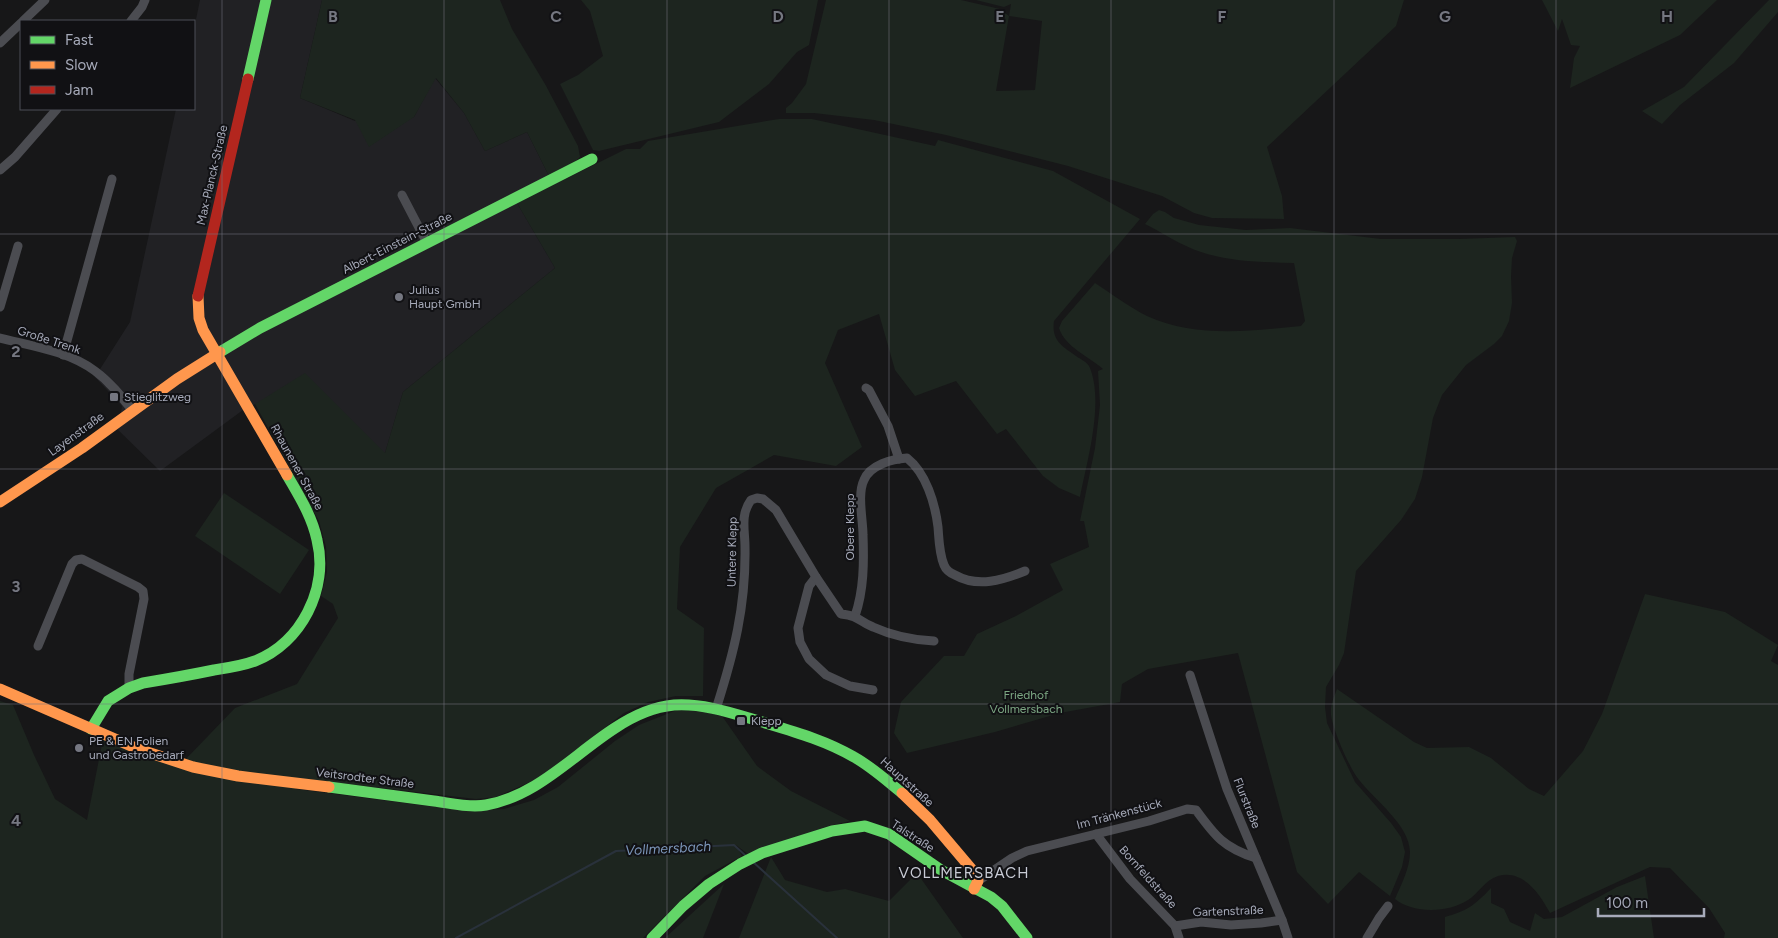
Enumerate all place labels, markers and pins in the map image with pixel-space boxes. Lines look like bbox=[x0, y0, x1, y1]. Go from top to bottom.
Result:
place label: Julius Haupt GmbH bbox=[409, 283, 481, 311]
marker: Julius Haupt GmbH bbox=[393, 291, 405, 303]
place label: Stieglitzweg bbox=[124, 390, 191, 404]
marker: Stieglitzweg bbox=[108, 391, 120, 403]
place label: Klepp bbox=[751, 714, 782, 728]
marker: Klepp bbox=[735, 715, 747, 727]
place label: PE & EN Folien und Gastrobedarf bbox=[89, 734, 185, 762]
marker: PE & EN Folien und Gastrobedarf bbox=[73, 742, 85, 754]

